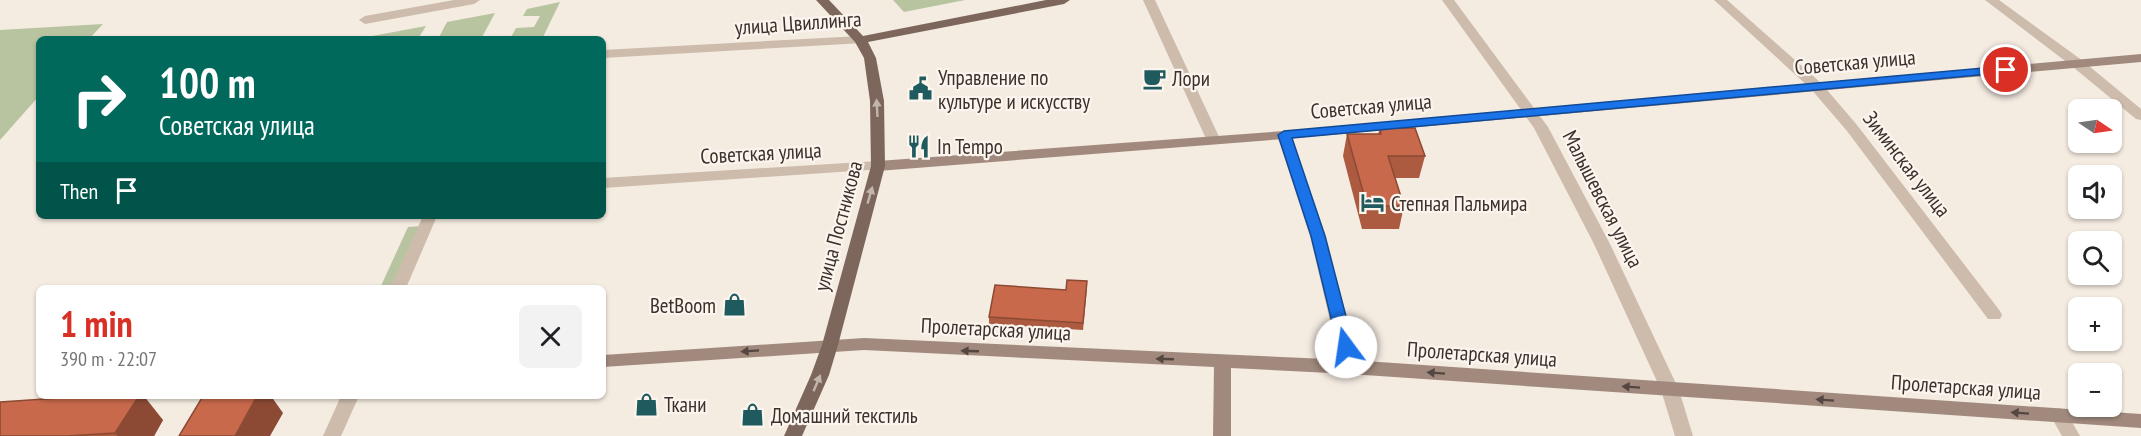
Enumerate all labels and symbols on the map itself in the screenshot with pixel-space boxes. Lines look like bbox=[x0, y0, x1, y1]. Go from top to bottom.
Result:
street label: улица Цвиллинга bbox=[734, 5, 862, 41]
street label: Советская улица bbox=[1793, 43, 1917, 81]
pin bbox=[1980, 44, 2031, 95]
place label: Управление по культуре и искусству bbox=[938, 64, 1090, 115]
cafe icon: Лори bbox=[1141, 65, 1167, 91]
place label: Лори bbox=[1171, 65, 1210, 92]
public building icon: Управление по культуре и искусству bbox=[907, 76, 933, 102]
street label: Советская улица bbox=[1309, 87, 1433, 125]
one-way arrow bbox=[872, 98, 881, 117]
north arrow bbox=[2068, 99, 2122, 153]
street label: Зиминская улица bbox=[1857, 106, 1957, 222]
street label: Малышевская улица bbox=[1557, 126, 1649, 272]
restaurant icon: In Tempo bbox=[906, 133, 932, 159]
place label: In Tempo bbox=[937, 133, 1003, 160]
street label: Советская улица bbox=[700, 136, 822, 170]
street label: улица Постникова bbox=[808, 158, 868, 294]
one-way arrow bbox=[866, 186, 875, 204]
hotel icon: Степная Пальмира bbox=[1360, 190, 1386, 216]
place label: Степная Пальмира bbox=[1391, 190, 1527, 217]
place label: BetBoom bbox=[650, 292, 716, 319]
shop icon: BetBoom bbox=[721, 292, 747, 318]
street label: Пролетарская улица bbox=[920, 312, 1072, 346]
position arrow bbox=[1314, 315, 1378, 379]
street label: Пролетарская улица bbox=[1406, 335, 1558, 373]
one-way arrow bbox=[741, 346, 760, 355]
one-way arrow bbox=[960, 346, 979, 355]
one-way arrow bbox=[1155, 354, 1174, 363]
street label: Пролетарская улица bbox=[1890, 368, 2042, 406]
one-way arrow bbox=[1427, 369, 1446, 378]
one-way arrow bbox=[812, 374, 821, 391]
one-way arrow bbox=[1621, 382, 1640, 392]
shop icon: Ткани bbox=[633, 391, 659, 417]
place label: Ткани bbox=[664, 391, 706, 418]
one-way arrow bbox=[1816, 395, 1835, 405]
shop icon: Домашний текстиль bbox=[740, 402, 766, 428]
place label: Домашний текстиль bbox=[771, 402, 918, 429]
one-way arrow bbox=[2010, 408, 2029, 417]

